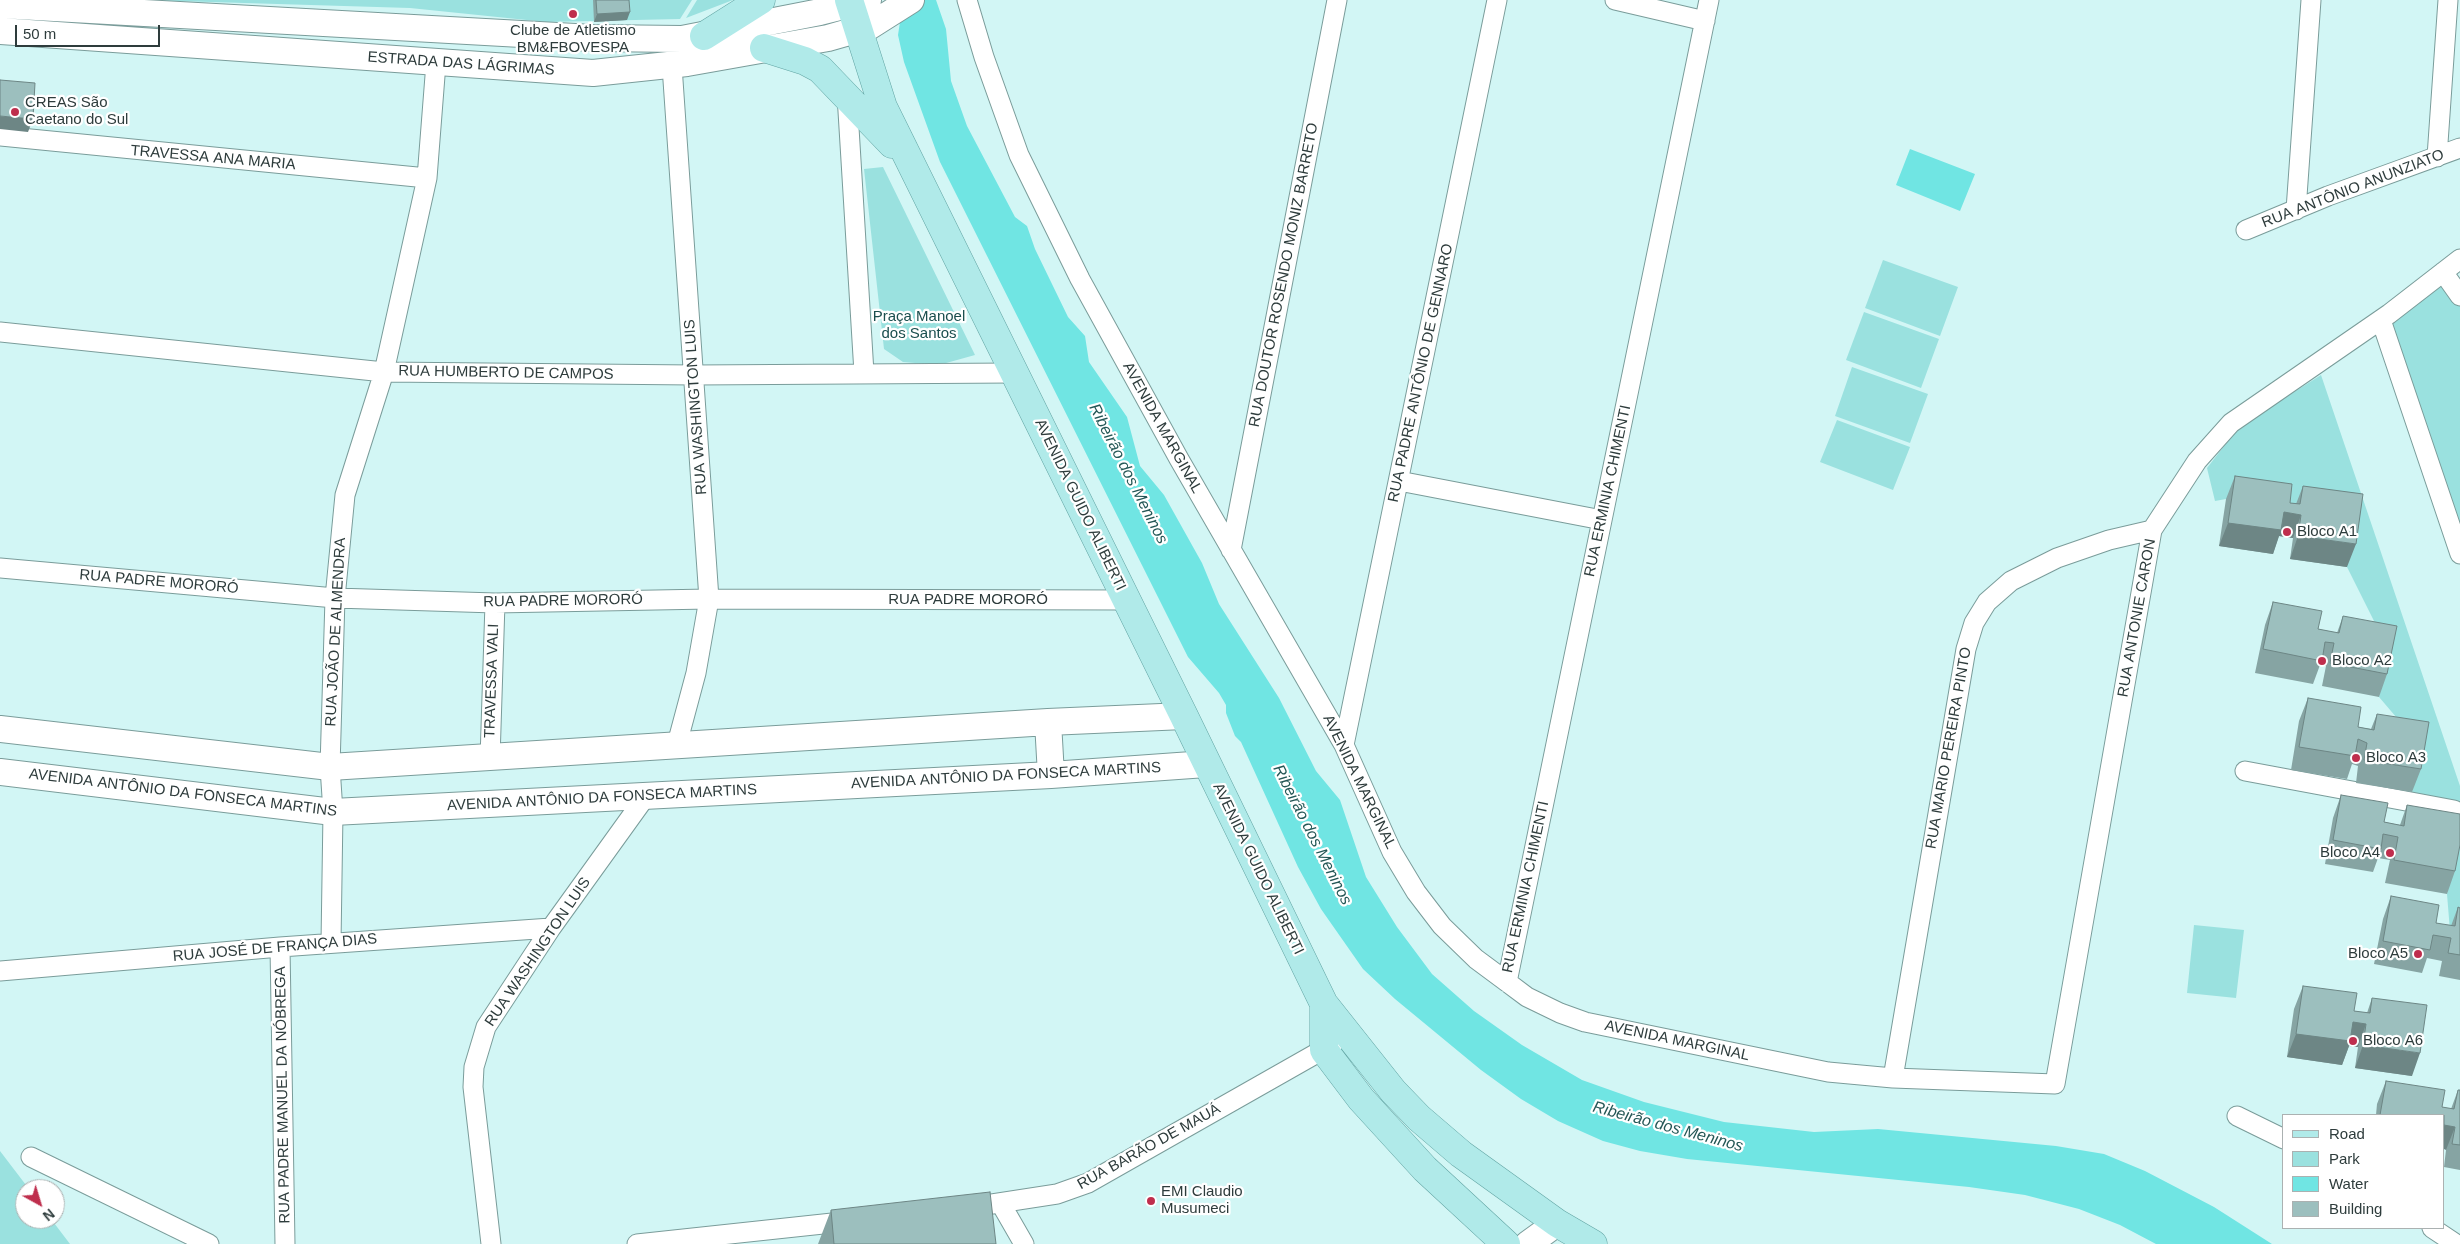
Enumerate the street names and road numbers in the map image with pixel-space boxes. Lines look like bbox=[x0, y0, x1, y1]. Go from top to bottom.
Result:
street label: ESTRADA DAS LÁGRIMAS bbox=[367, 48, 555, 80]
street label: RUA DOUTOR ROSENDO MONIZ BARRETO bbox=[1246, 121, 1322, 429]
street label: TRAVESSA ANA MARIA bbox=[130, 142, 296, 174]
street label: RUA ANTÔNIO ANUNZIATO bbox=[2259, 146, 2447, 232]
street label: RUA PADRE ANTÔNIO DE GENNARO bbox=[1385, 242, 1457, 504]
street label: RUA WASHINGTON LUIS bbox=[681, 319, 711, 495]
street label: AVENIDA MARGINAL bbox=[1118, 359, 1206, 497]
street label: RUA HUMBERTO DE CAMPOS bbox=[398, 362, 614, 384]
street label: RUA ERMINIA CHIMENTI bbox=[1581, 404, 1635, 578]
street label: AVENIDA GUIDO ALIBERTI bbox=[1031, 416, 1129, 594]
street label: RUA JOÃO DE ALMENDRA bbox=[322, 537, 350, 727]
street label: RUA ANTONIE CARON bbox=[2114, 537, 2160, 699]
street label: RUA PADRE MORORÓ bbox=[79, 566, 239, 598]
street label: RUA PADRE MORORÓ bbox=[483, 591, 643, 611]
street label: RUA PADRE MORORÓ bbox=[888, 591, 1048, 609]
street label: TRAVESSA VALI bbox=[481, 623, 503, 739]
street label: RUA MARIO PEREIRA PINTO bbox=[1922, 646, 1976, 850]
street label: AVENIDA MARGINAL bbox=[1319, 712, 1399, 852]
street label: AVENIDA ANTÔNIO DA FONSECA MARTINS bbox=[851, 759, 1161, 793]
street label: AVENIDA ANTÔNIO DA FONSECA MARTINS bbox=[28, 765, 338, 821]
street label: AVENIDA GUIDO ALIBERTI bbox=[1209, 780, 1307, 958]
street label: AVENIDA ANTÔNIO DA FONSECA MARTINS bbox=[447, 781, 757, 815]
street label: RUA ERMINIA CHIMENTI bbox=[1499, 800, 1553, 974]
street label: RUA WASHINGTON LUIS bbox=[481, 874, 595, 1030]
street label: RUA JOSÉ DE FRANÇA DIAS bbox=[172, 930, 378, 966]
street label: RUA PADRE MANUEL DA NÓBREGA bbox=[272, 966, 294, 1224]
street label: AVENIDA MARGINAL bbox=[1603, 1017, 1751, 1065]
street label: RUA BARÃO DE MAUÁ bbox=[1074, 1100, 1224, 1194]

